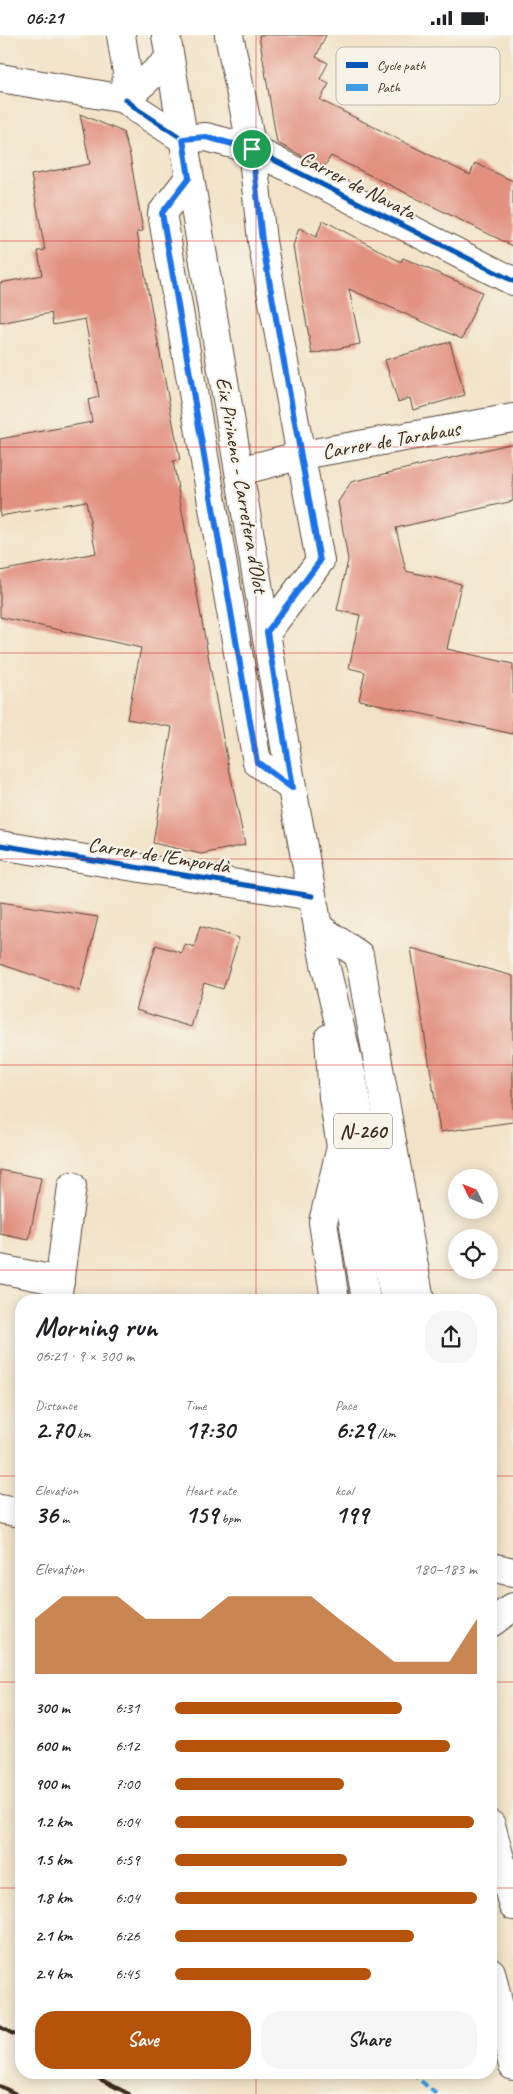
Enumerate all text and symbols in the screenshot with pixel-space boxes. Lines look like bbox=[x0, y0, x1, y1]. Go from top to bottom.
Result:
text: 06:21 bbox=[25, 6, 63, 30]
legend bbox=[336, 47, 500, 105]
text: Cycle path bbox=[377, 57, 426, 74]
text: Path bbox=[377, 79, 401, 96]
pin bbox=[231, 128, 273, 170]
icon: arrive bbox=[238, 135, 266, 163]
street label: Carrer de Navata bbox=[296, 145, 422, 226]
street label: Eix Pirinenc - Carretera d'Olot bbox=[210, 375, 274, 597]
street label: Carrer de Tarabaus bbox=[320, 415, 464, 465]
street label: Carrer de l'Empordà bbox=[86, 831, 233, 879]
road number: N-260 bbox=[334, 1113, 392, 1149]
north arrow bbox=[448, 1169, 498, 1219]
map controls bbox=[448, 1169, 498, 1279]
button: locate bbox=[448, 1229, 498, 1279]
text: Morning run bbox=[35, 1309, 157, 1344]
button: share bbox=[425, 1311, 477, 1363]
text: 06:21 · 9 × 300 m bbox=[35, 1346, 134, 1366]
text: Distance bbox=[35, 1397, 77, 1414]
text: Time bbox=[185, 1397, 206, 1414]
text: Pace bbox=[335, 1397, 357, 1414]
text: 2.70 bbox=[35, 1414, 74, 1446]
text: 17:30 bbox=[185, 1414, 235, 1446]
text: 6:29 bbox=[335, 1414, 374, 1446]
text: km bbox=[74, 1425, 91, 1442]
text: /km bbox=[374, 1425, 396, 1442]
text: Elevation bbox=[35, 1482, 78, 1499]
text: Heart rate bbox=[185, 1482, 236, 1499]
text: kcal bbox=[335, 1482, 354, 1499]
text: 36 bbox=[35, 1499, 58, 1531]
text: 159 bbox=[185, 1499, 218, 1531]
text: 199 bbox=[335, 1499, 368, 1531]
text: m bbox=[58, 1510, 69, 1527]
text: bpm bbox=[218, 1510, 241, 1527]
text: Elevation bbox=[35, 1559, 84, 1579]
text: 180–183 m bbox=[414, 1559, 477, 1579]
text: 300 m bbox=[35, 1698, 70, 1718]
text: 6:31 bbox=[115, 1698, 140, 1718]
text: 600 m bbox=[35, 1736, 70, 1756]
text: 6:12 bbox=[115, 1736, 140, 1756]
text: 900 m bbox=[35, 1774, 69, 1794]
text: 7:00 bbox=[115, 1774, 140, 1794]
text: 1.2 km bbox=[35, 1812, 72, 1832]
text: 6:04 bbox=[115, 1812, 140, 1832]
text: 1.5 km bbox=[35, 1850, 72, 1870]
text: 6:59 bbox=[115, 1850, 140, 1870]
text: 1.8 km bbox=[35, 1888, 72, 1908]
text: 6:04 bbox=[115, 1888, 140, 1908]
text: 2.1 km bbox=[35, 1926, 72, 1946]
text: 6:26 bbox=[115, 1926, 140, 1946]
text: 2.4 km bbox=[35, 1964, 72, 1984]
text: 6:45 bbox=[115, 1964, 140, 1984]
button: Save bbox=[35, 2011, 251, 2069]
button: Share bbox=[261, 2011, 477, 2069]

